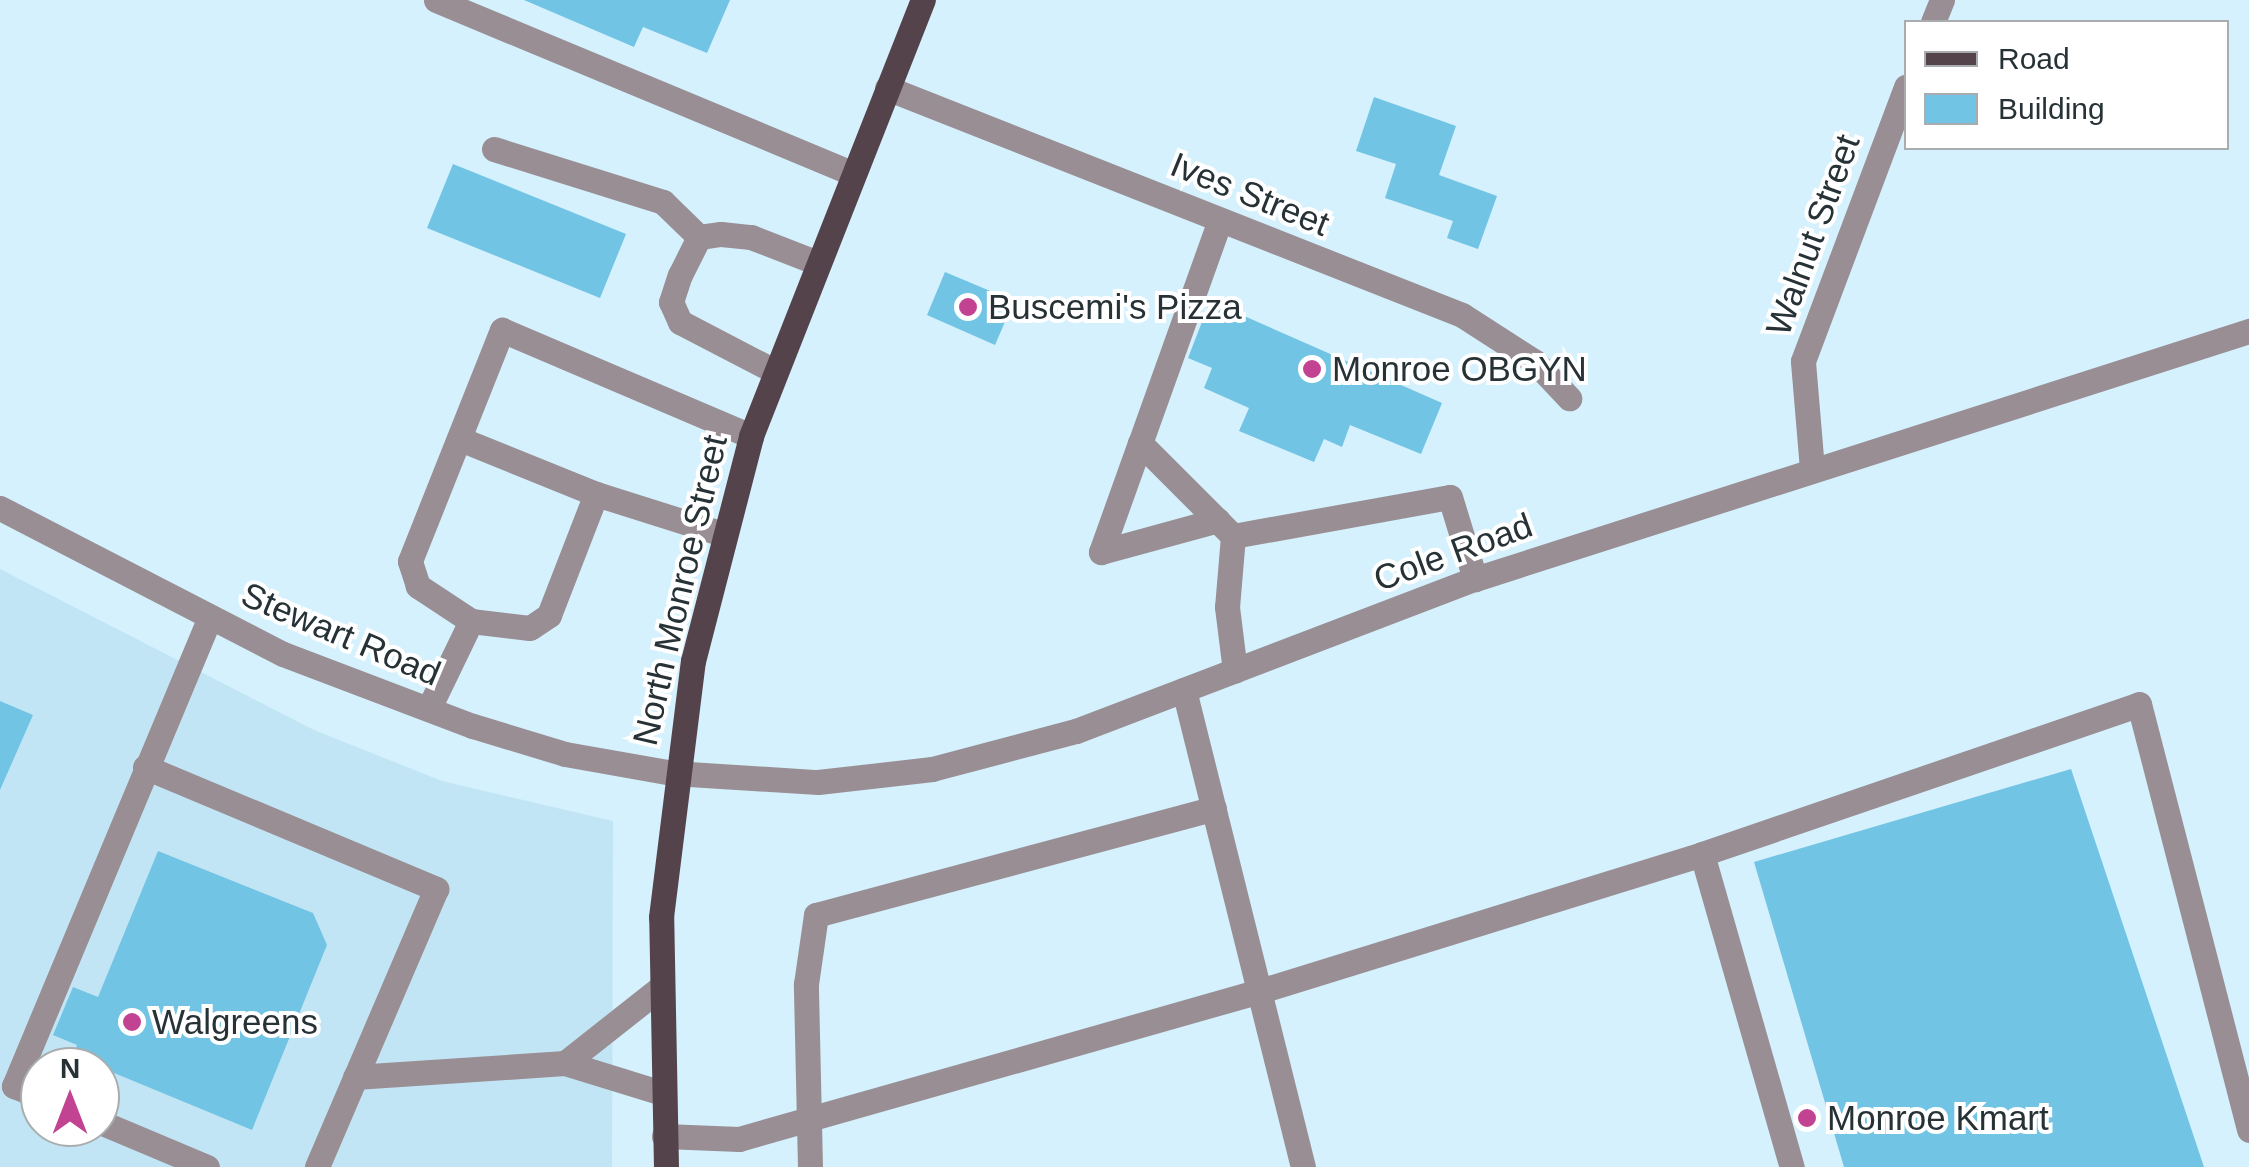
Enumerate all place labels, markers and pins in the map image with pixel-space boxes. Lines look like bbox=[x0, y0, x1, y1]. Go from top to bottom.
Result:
place label: Buscemi's Pizza bbox=[988, 286, 1242, 328]
marker: Buscemi's Pizza bbox=[957, 296, 979, 318]
place label: Monroe OBGYN bbox=[1332, 348, 1587, 390]
marker: Monroe OBGYN bbox=[1301, 358, 1323, 380]
place label: Walgreens bbox=[152, 1001, 318, 1043]
marker: Walgreens bbox=[121, 1011, 143, 1033]
place label: Monroe Kmart bbox=[1827, 1097, 2049, 1139]
marker: Monroe Kmart bbox=[1796, 1107, 1818, 1129]

